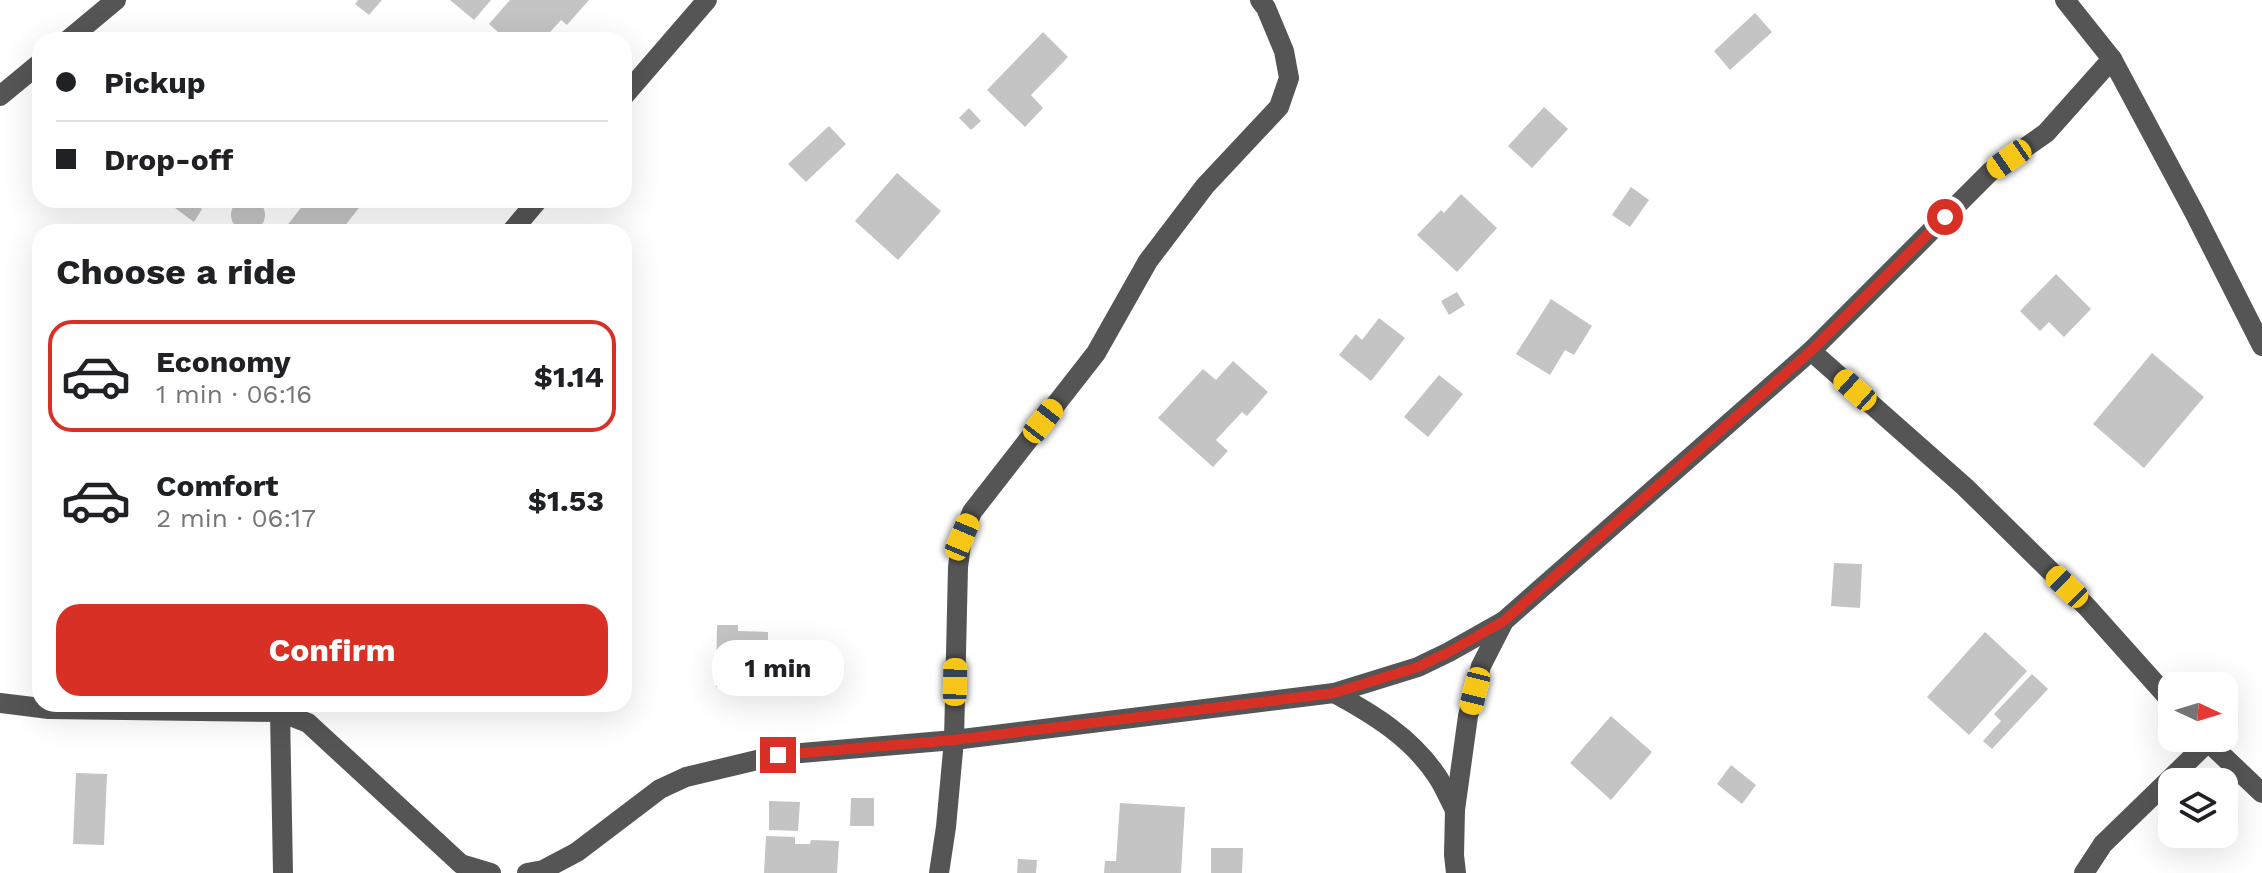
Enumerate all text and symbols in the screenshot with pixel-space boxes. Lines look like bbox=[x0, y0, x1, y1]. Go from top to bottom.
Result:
text: Pickup bbox=[104, 65, 206, 100]
car bbox=[1982, 135, 2036, 183]
text: Drop-off bbox=[104, 142, 233, 177]
route start bbox=[1927, 199, 1963, 235]
text: Choose a ride bbox=[56, 251, 296, 293]
icon: car bbox=[60, 340, 132, 412]
text: Economy bbox=[156, 344, 291, 379]
text: $1.14 bbox=[534, 359, 604, 394]
car bbox=[1829, 365, 1881, 415]
text: 1 min · 06:16 bbox=[156, 379, 312, 409]
car bbox=[1019, 395, 1067, 447]
icon: car bbox=[60, 464, 132, 536]
text: Comfort bbox=[156, 468, 278, 503]
text: $1.53 bbox=[528, 483, 604, 518]
text: 2 min · 06:17 bbox=[156, 503, 316, 533]
car bbox=[942, 510, 982, 564]
car bbox=[2041, 562, 2093, 612]
button: Confirm bbox=[56, 604, 608, 696]
callout: 1 min bbox=[712, 639, 844, 695]
text: 1 min bbox=[745, 653, 811, 683]
car bbox=[943, 658, 967, 706]
car bbox=[1458, 665, 1492, 717]
north arrow bbox=[2158, 672, 2238, 752]
map controls bbox=[2158, 672, 2238, 848]
route end bbox=[760, 737, 796, 773]
button: layers bbox=[2158, 768, 2238, 848]

